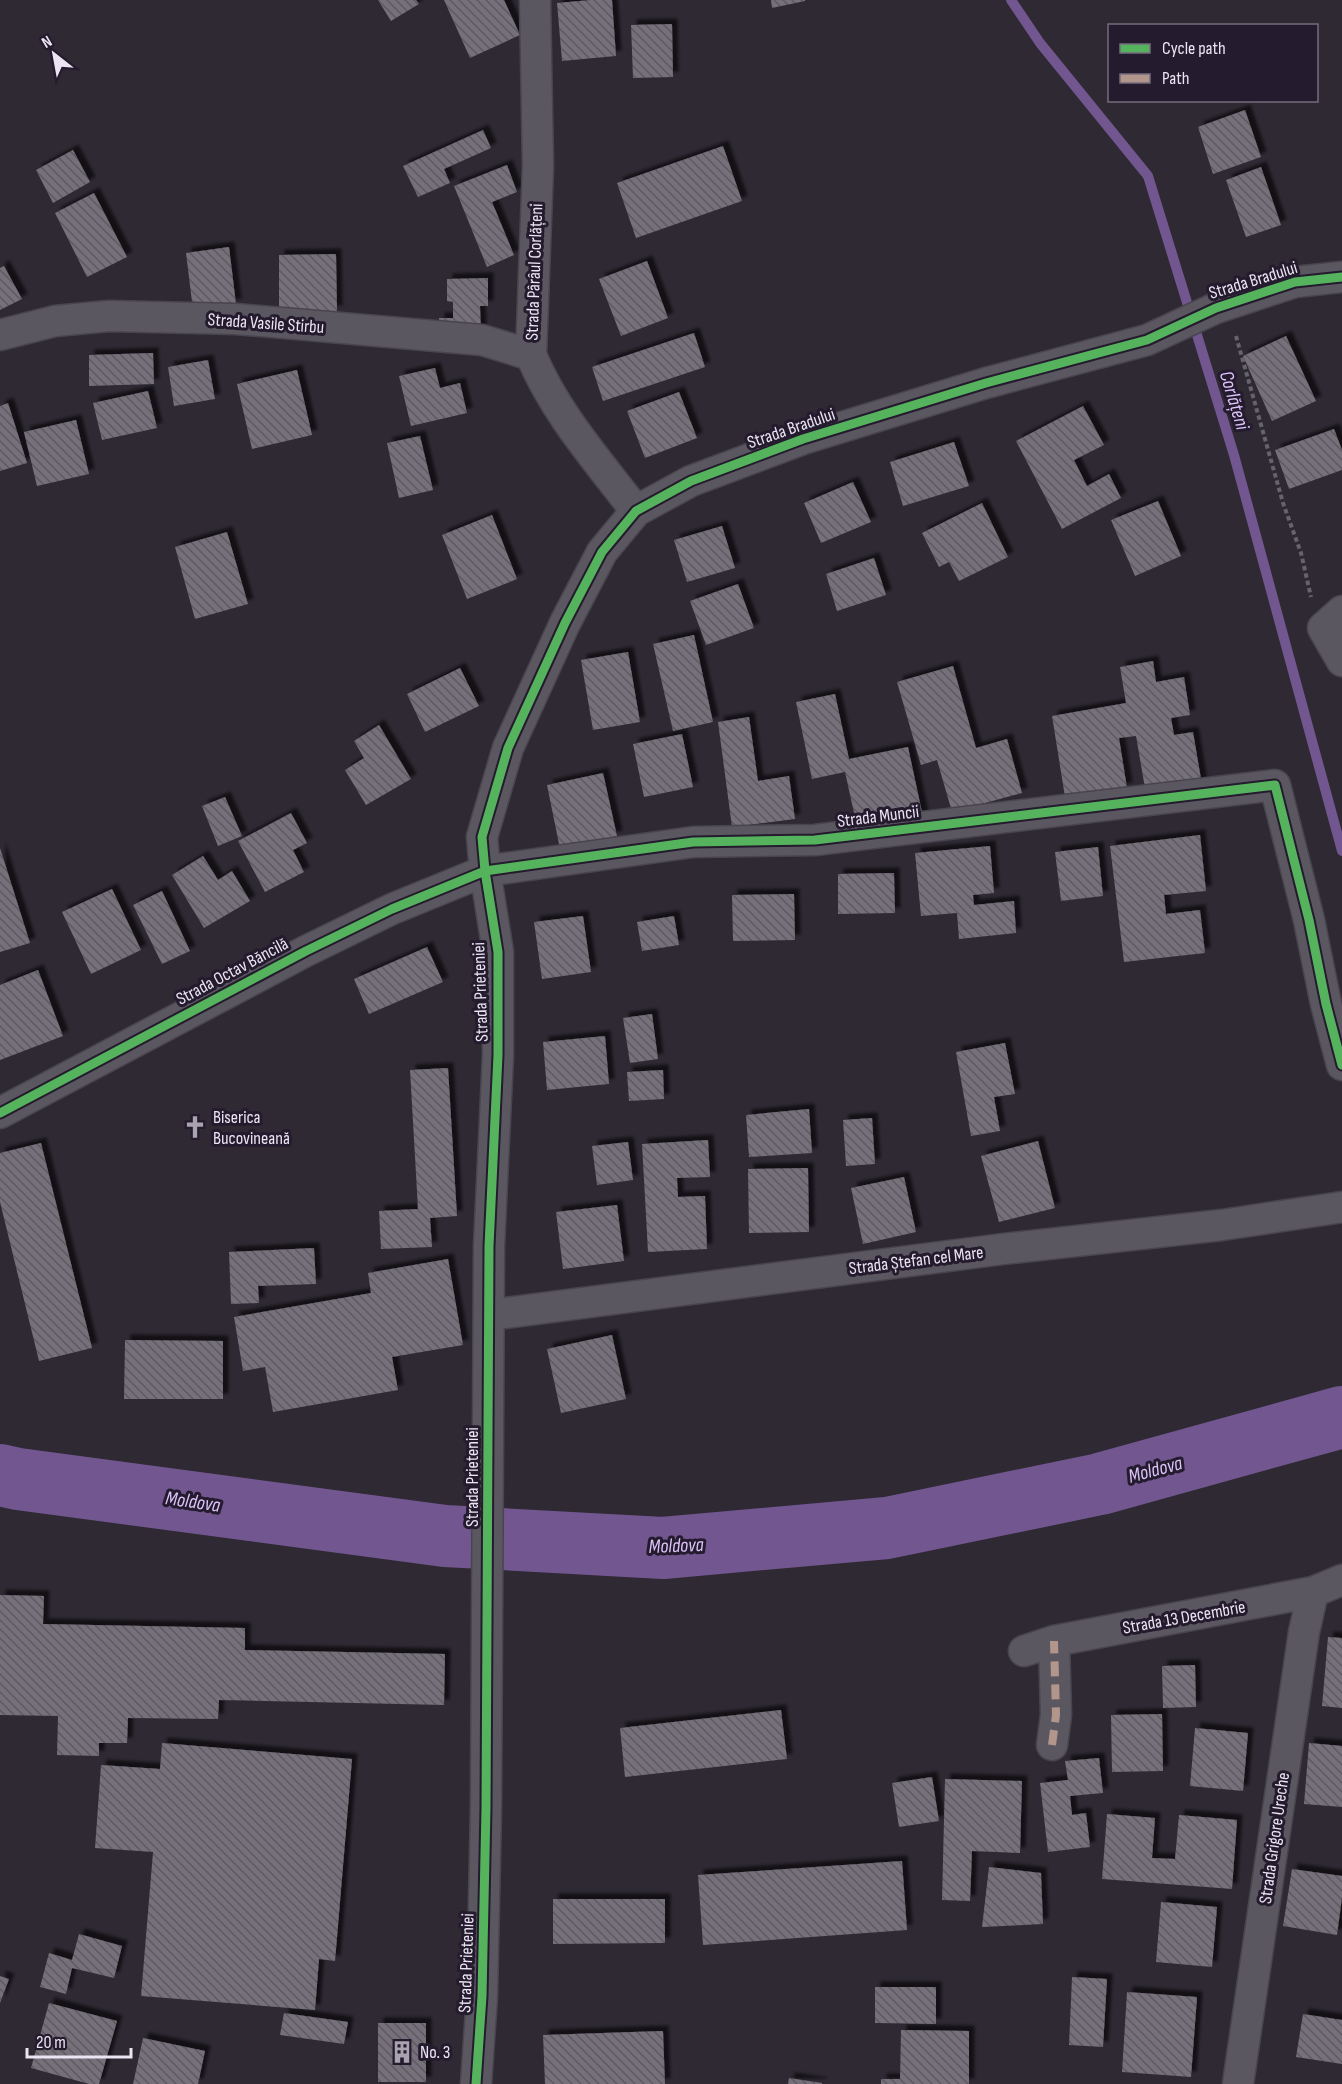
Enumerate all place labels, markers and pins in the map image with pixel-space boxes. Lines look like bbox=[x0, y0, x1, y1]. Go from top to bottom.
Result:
place label: Biserica Bucovineană bbox=[213, 1107, 290, 1149]
church icon: Biserica Bucovineană bbox=[182, 1114, 208, 1140]
building icon: No. 3 bbox=[389, 2039, 415, 2065]
place label: No. 3 bbox=[420, 2042, 450, 2063]

